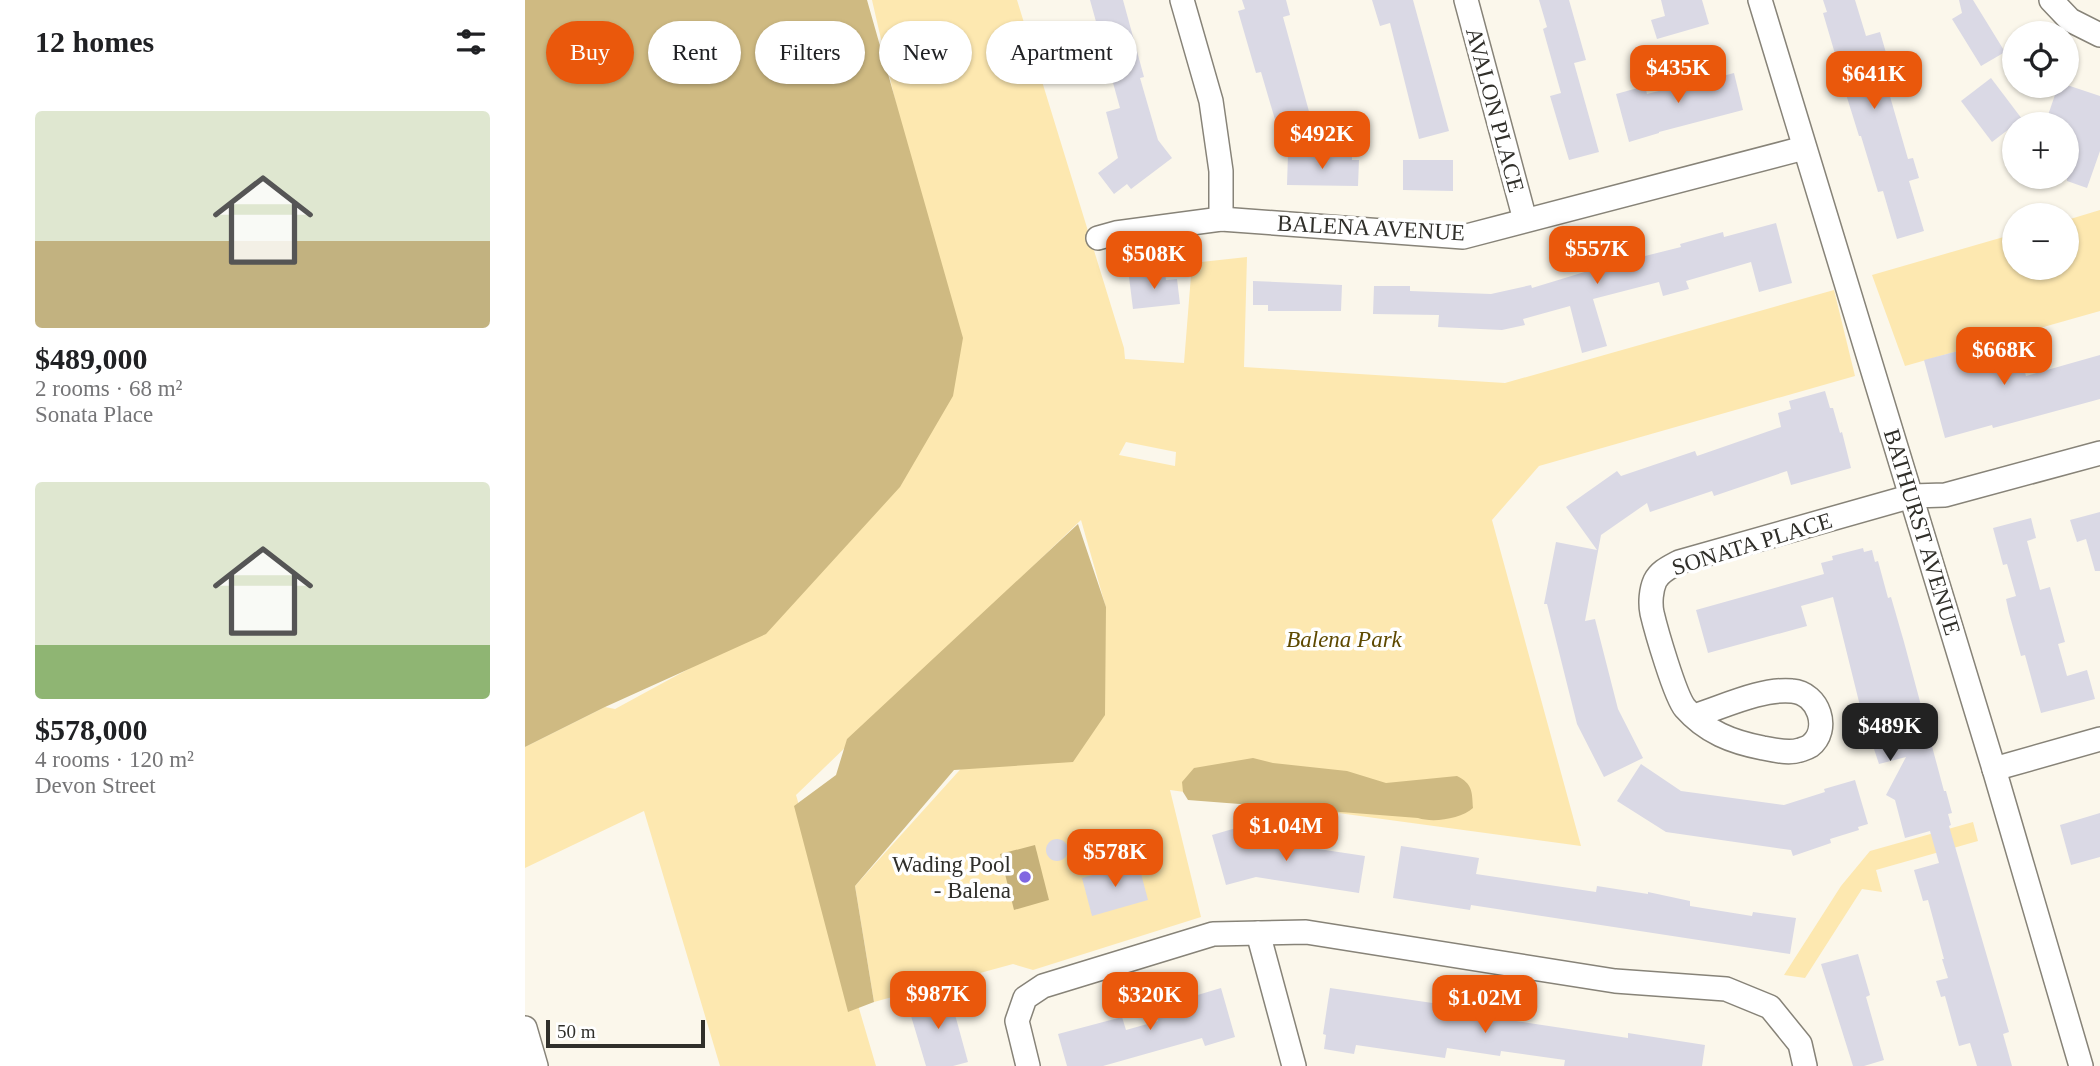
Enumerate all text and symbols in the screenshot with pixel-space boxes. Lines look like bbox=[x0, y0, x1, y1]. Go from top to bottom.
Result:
chip: Buy bbox=[546, 21, 634, 84]
chip: Rent bbox=[648, 21, 741, 84]
chip: Filters bbox=[755, 21, 865, 84]
chip: New bbox=[879, 21, 972, 84]
chip: Apartment bbox=[986, 21, 1137, 84]
map controls bbox=[2002, 21, 2079, 280]
button: locate bbox=[2002, 21, 2079, 98]
icon: filters bbox=[452, 23, 490, 61]
text: 12 homes bbox=[35, 25, 154, 58]
street label: AVALON PLACE bbox=[1461, 25, 1529, 195]
pin: $435K bbox=[1629, 46, 1727, 105]
pin: $641K bbox=[1825, 52, 1923, 111]
text: $435K bbox=[1646, 55, 1710, 80]
text: $641K bbox=[1842, 61, 1906, 86]
pin: $492K bbox=[1273, 111, 1371, 171]
button: + bbox=[2002, 112, 2079, 189]
text: $492K bbox=[1290, 121, 1354, 146]
icon: home bbox=[200, 157, 326, 283]
button: − bbox=[2002, 203, 2079, 280]
street label: BALENA AVENUE bbox=[1276, 211, 1466, 245]
pin: $557K bbox=[1548, 226, 1646, 286]
pin: $508K bbox=[1105, 232, 1203, 291]
text: $557K bbox=[1565, 236, 1629, 261]
text: $508K bbox=[1122, 241, 1186, 266]
pin: $668K bbox=[1955, 328, 2053, 387]
text: $668K bbox=[1972, 337, 2036, 362]
text: $489,000 bbox=[35, 342, 148, 375]
text: 2 rooms · 68 m² bbox=[35, 376, 182, 401]
text: Sonata Place bbox=[35, 402, 153, 427]
street label: BATHURST AVENUE bbox=[1879, 426, 1965, 638]
street label: SONATA PLACE bbox=[1669, 508, 1835, 580]
icon: home bbox=[200, 528, 326, 654]
park label: Balena Park bbox=[1286, 627, 1403, 652]
pin: $489K bbox=[1841, 704, 1939, 763]
text: $578,000 bbox=[35, 713, 148, 746]
text: $489K bbox=[1858, 713, 1922, 738]
text: 4 rooms · 120 m² bbox=[35, 747, 194, 772]
text: Devon Street bbox=[35, 773, 156, 798]
pin: $1.04M bbox=[1229, 804, 1343, 863]
text: $1.04M bbox=[1249, 813, 1323, 838]
pin: $578K bbox=[1066, 830, 1164, 889]
text: $578K bbox=[1083, 839, 1147, 864]
place label: Wading Pool - Balena bbox=[892, 852, 1011, 903]
marker: Wading Pool - Balena bbox=[1017, 869, 1033, 885]
pin: $987K bbox=[889, 972, 987, 1031]
pin: $320K bbox=[1101, 972, 1199, 1032]
pin: $1.02M bbox=[1428, 976, 1542, 1035]
text: $987K bbox=[906, 981, 970, 1006]
text: $320K bbox=[1118, 982, 1182, 1007]
text: $1.02M bbox=[1448, 985, 1522, 1010]
scale bar bbox=[546, 1017, 705, 1049]
text: 50 m bbox=[557, 1021, 596, 1042]

